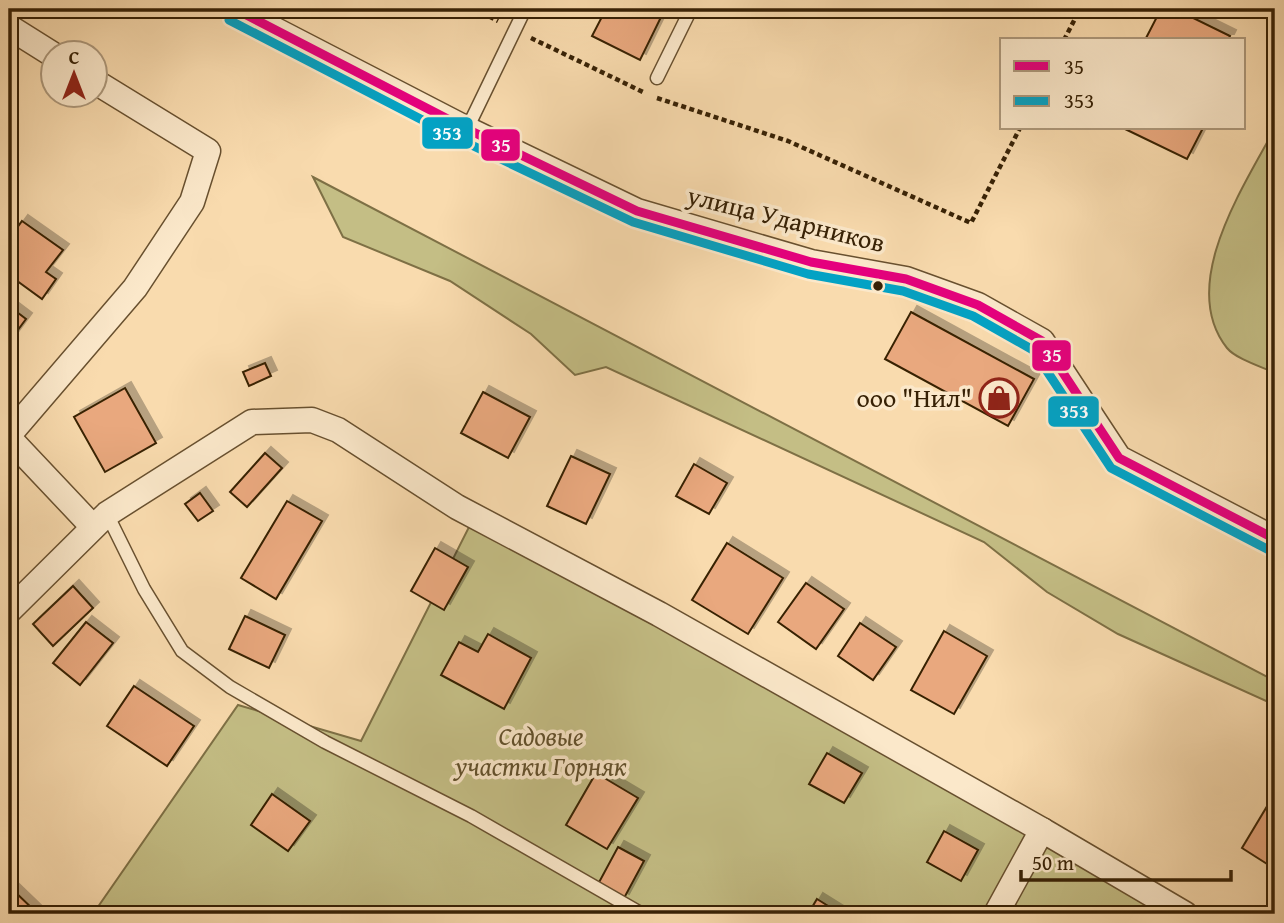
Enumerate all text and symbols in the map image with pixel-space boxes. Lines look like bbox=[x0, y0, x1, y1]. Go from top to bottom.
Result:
north arrow bbox=[38, 38, 108, 108]
legend bbox=[1000, 38, 1246, 130]
text: С bbox=[69, 43, 80, 71]
text: 35 bbox=[1064, 51, 1084, 82]
text: 353 bbox=[1064, 85, 1094, 116]
line badge: 353 bbox=[421, 116, 474, 150]
text: 353 bbox=[432, 119, 462, 147]
line badge: 35 bbox=[480, 128, 521, 162]
text: 35 bbox=[491, 131, 511, 159]
street label: улица Ударников bbox=[682, 175, 889, 262]
unlabelled marker bbox=[871, 279, 885, 293]
line badge: 35 bbox=[1031, 339, 1072, 372]
text: 35 bbox=[1042, 341, 1062, 369]
shop icon: ооо "Нил" bbox=[978, 377, 1020, 419]
place label: ооо "Нил" bbox=[857, 378, 972, 417]
line badge: 353 bbox=[1047, 395, 1100, 428]
text: 353 bbox=[1059, 397, 1089, 425]
park label: Садовые участки Горняк bbox=[452, 716, 627, 785]
scale bar bbox=[1021, 839, 1232, 883]
text: 50 m bbox=[1032, 847, 1074, 878]

